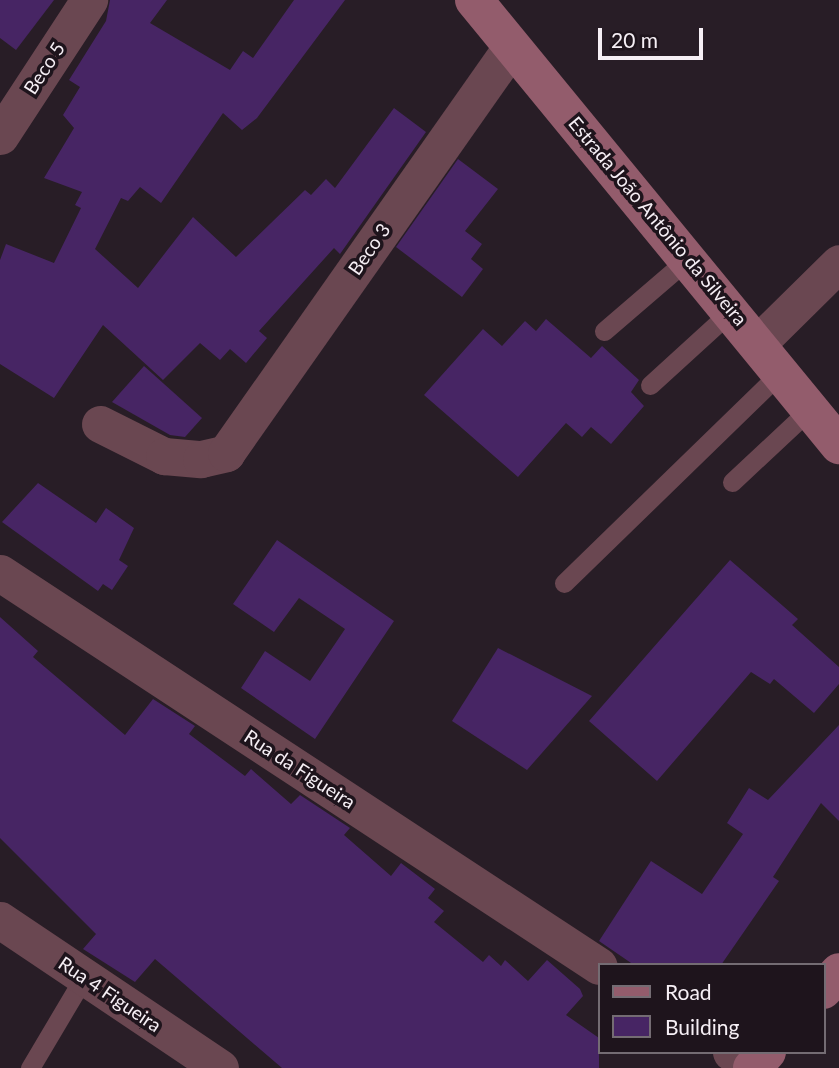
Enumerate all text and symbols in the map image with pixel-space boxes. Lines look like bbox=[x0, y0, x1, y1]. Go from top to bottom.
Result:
scale bar bbox=[601, 14, 706, 58]
text: 20 m bbox=[611, 27, 658, 52]
street label: Beco 5 bbox=[19, 38, 69, 98]
street label: Estrada João Antônio da Silveira bbox=[564, 112, 752, 330]
street label: Beco 3 bbox=[343, 219, 395, 279]
street label: Rua da Figueira bbox=[240, 725, 360, 813]
street label: Rua 4 Figueira bbox=[54, 951, 166, 1037]
legend bbox=[598, 963, 825, 1054]
text: Road bbox=[665, 979, 712, 1004]
text: Building bbox=[665, 1014, 740, 1039]

